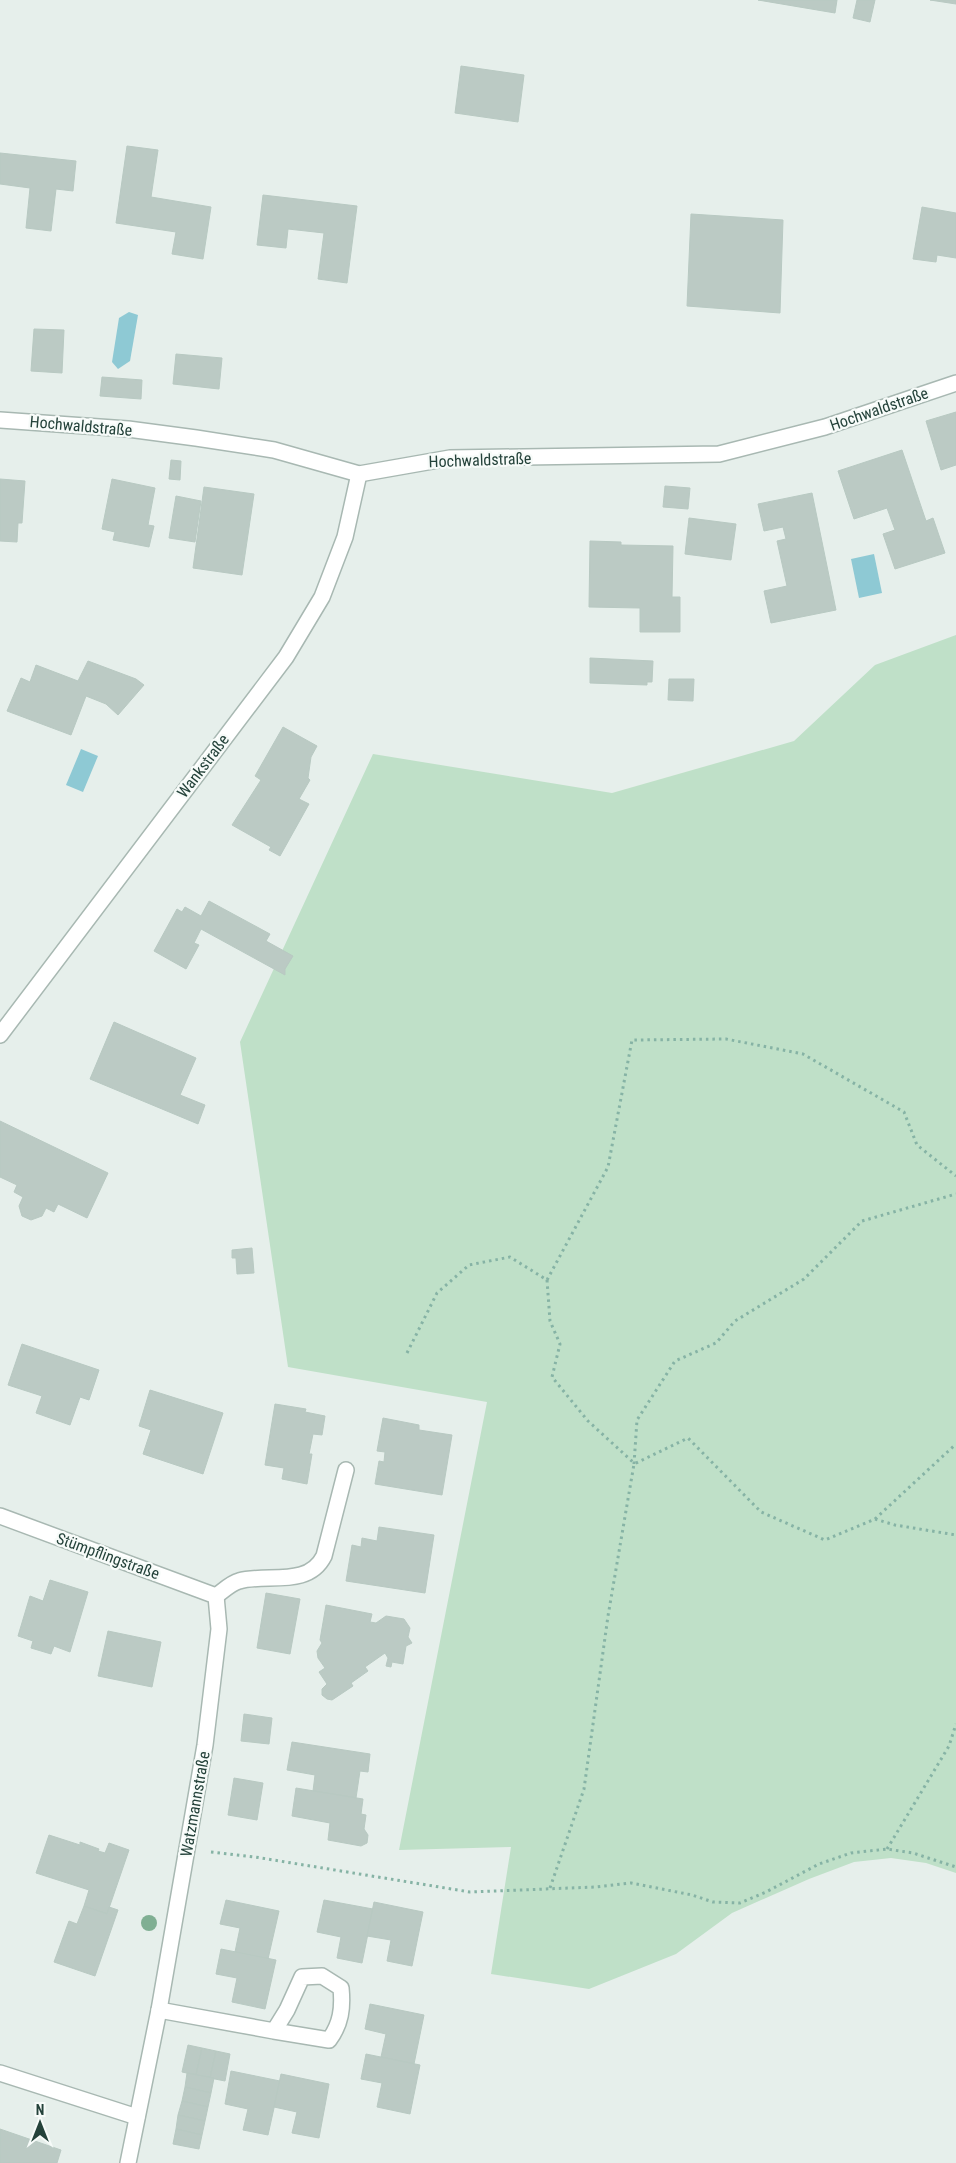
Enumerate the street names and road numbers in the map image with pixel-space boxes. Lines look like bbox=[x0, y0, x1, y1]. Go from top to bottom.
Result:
street label: Hochwaldstraße bbox=[827, 383, 931, 435]
street label: Hochwaldstraße bbox=[29, 412, 133, 440]
street label: Hochwaldstraße bbox=[428, 449, 532, 471]
street label: Wankstraße bbox=[173, 730, 233, 802]
street label: Stümpflingstraße bbox=[54, 1529, 162, 1583]
street label: Watzmannstraße bbox=[176, 1750, 214, 1858]

